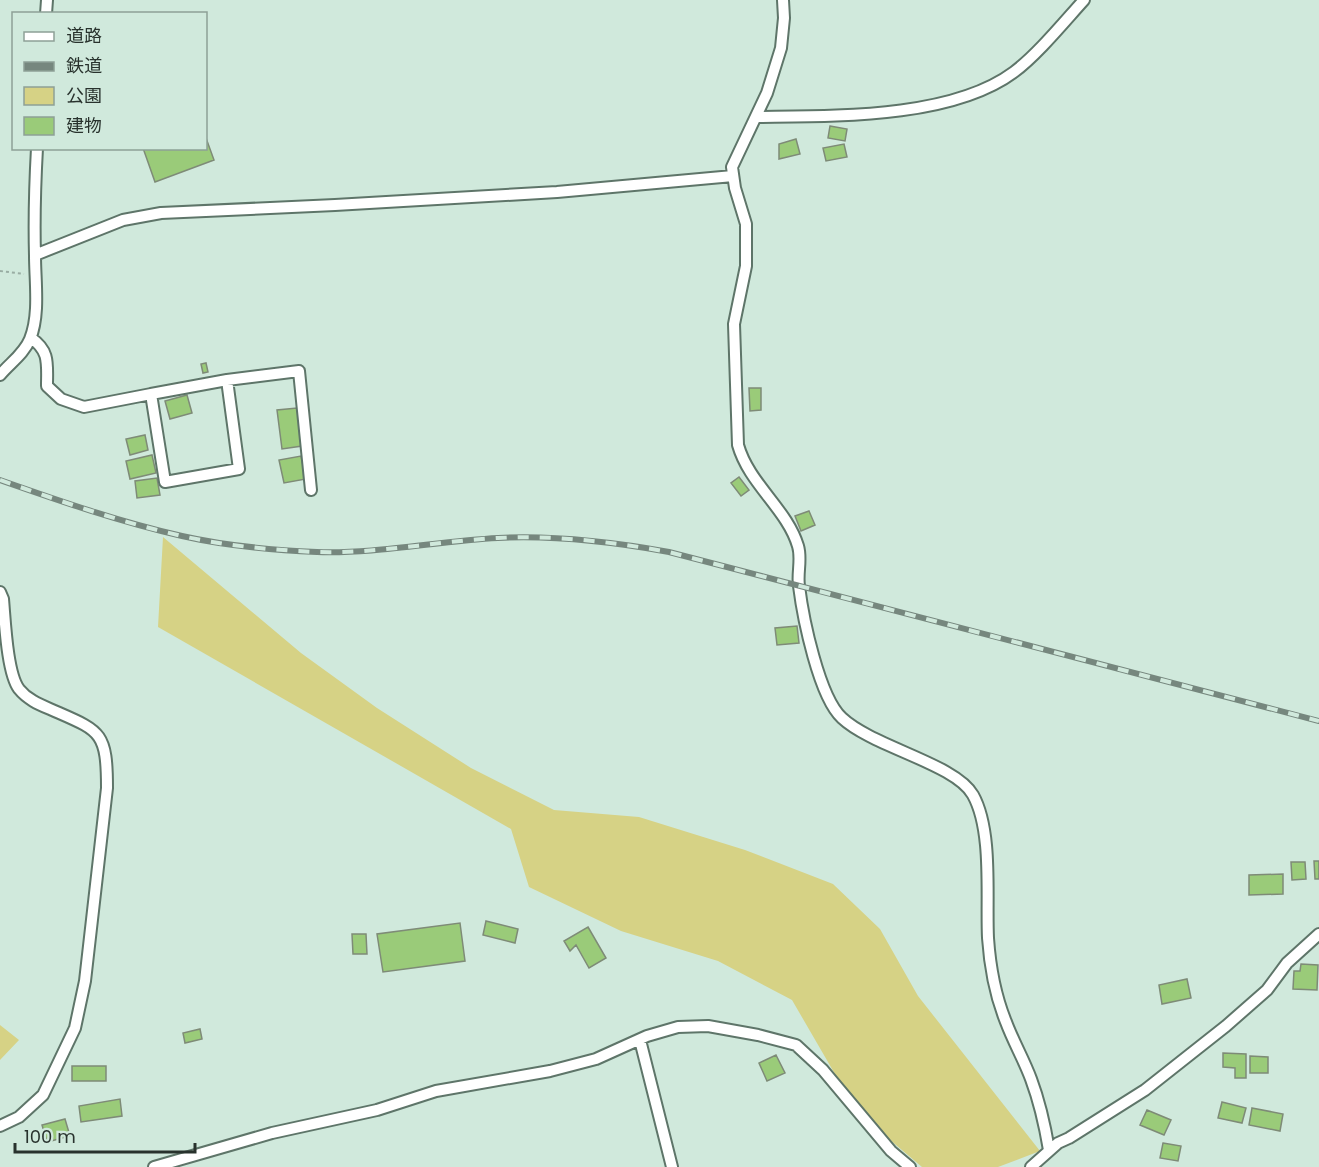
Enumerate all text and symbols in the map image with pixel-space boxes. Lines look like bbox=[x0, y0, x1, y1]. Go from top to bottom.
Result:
legend bbox=[12, 12, 207, 150]
text: 道路 bbox=[66, 23, 102, 48]
text: 鉄道 bbox=[66, 53, 102, 78]
text: 公園 bbox=[66, 83, 102, 108]
text: 建物 bbox=[66, 113, 102, 138]
scale bar bbox=[15, 1116, 195, 1154]
text: 100 m bbox=[24, 1124, 76, 1149]

